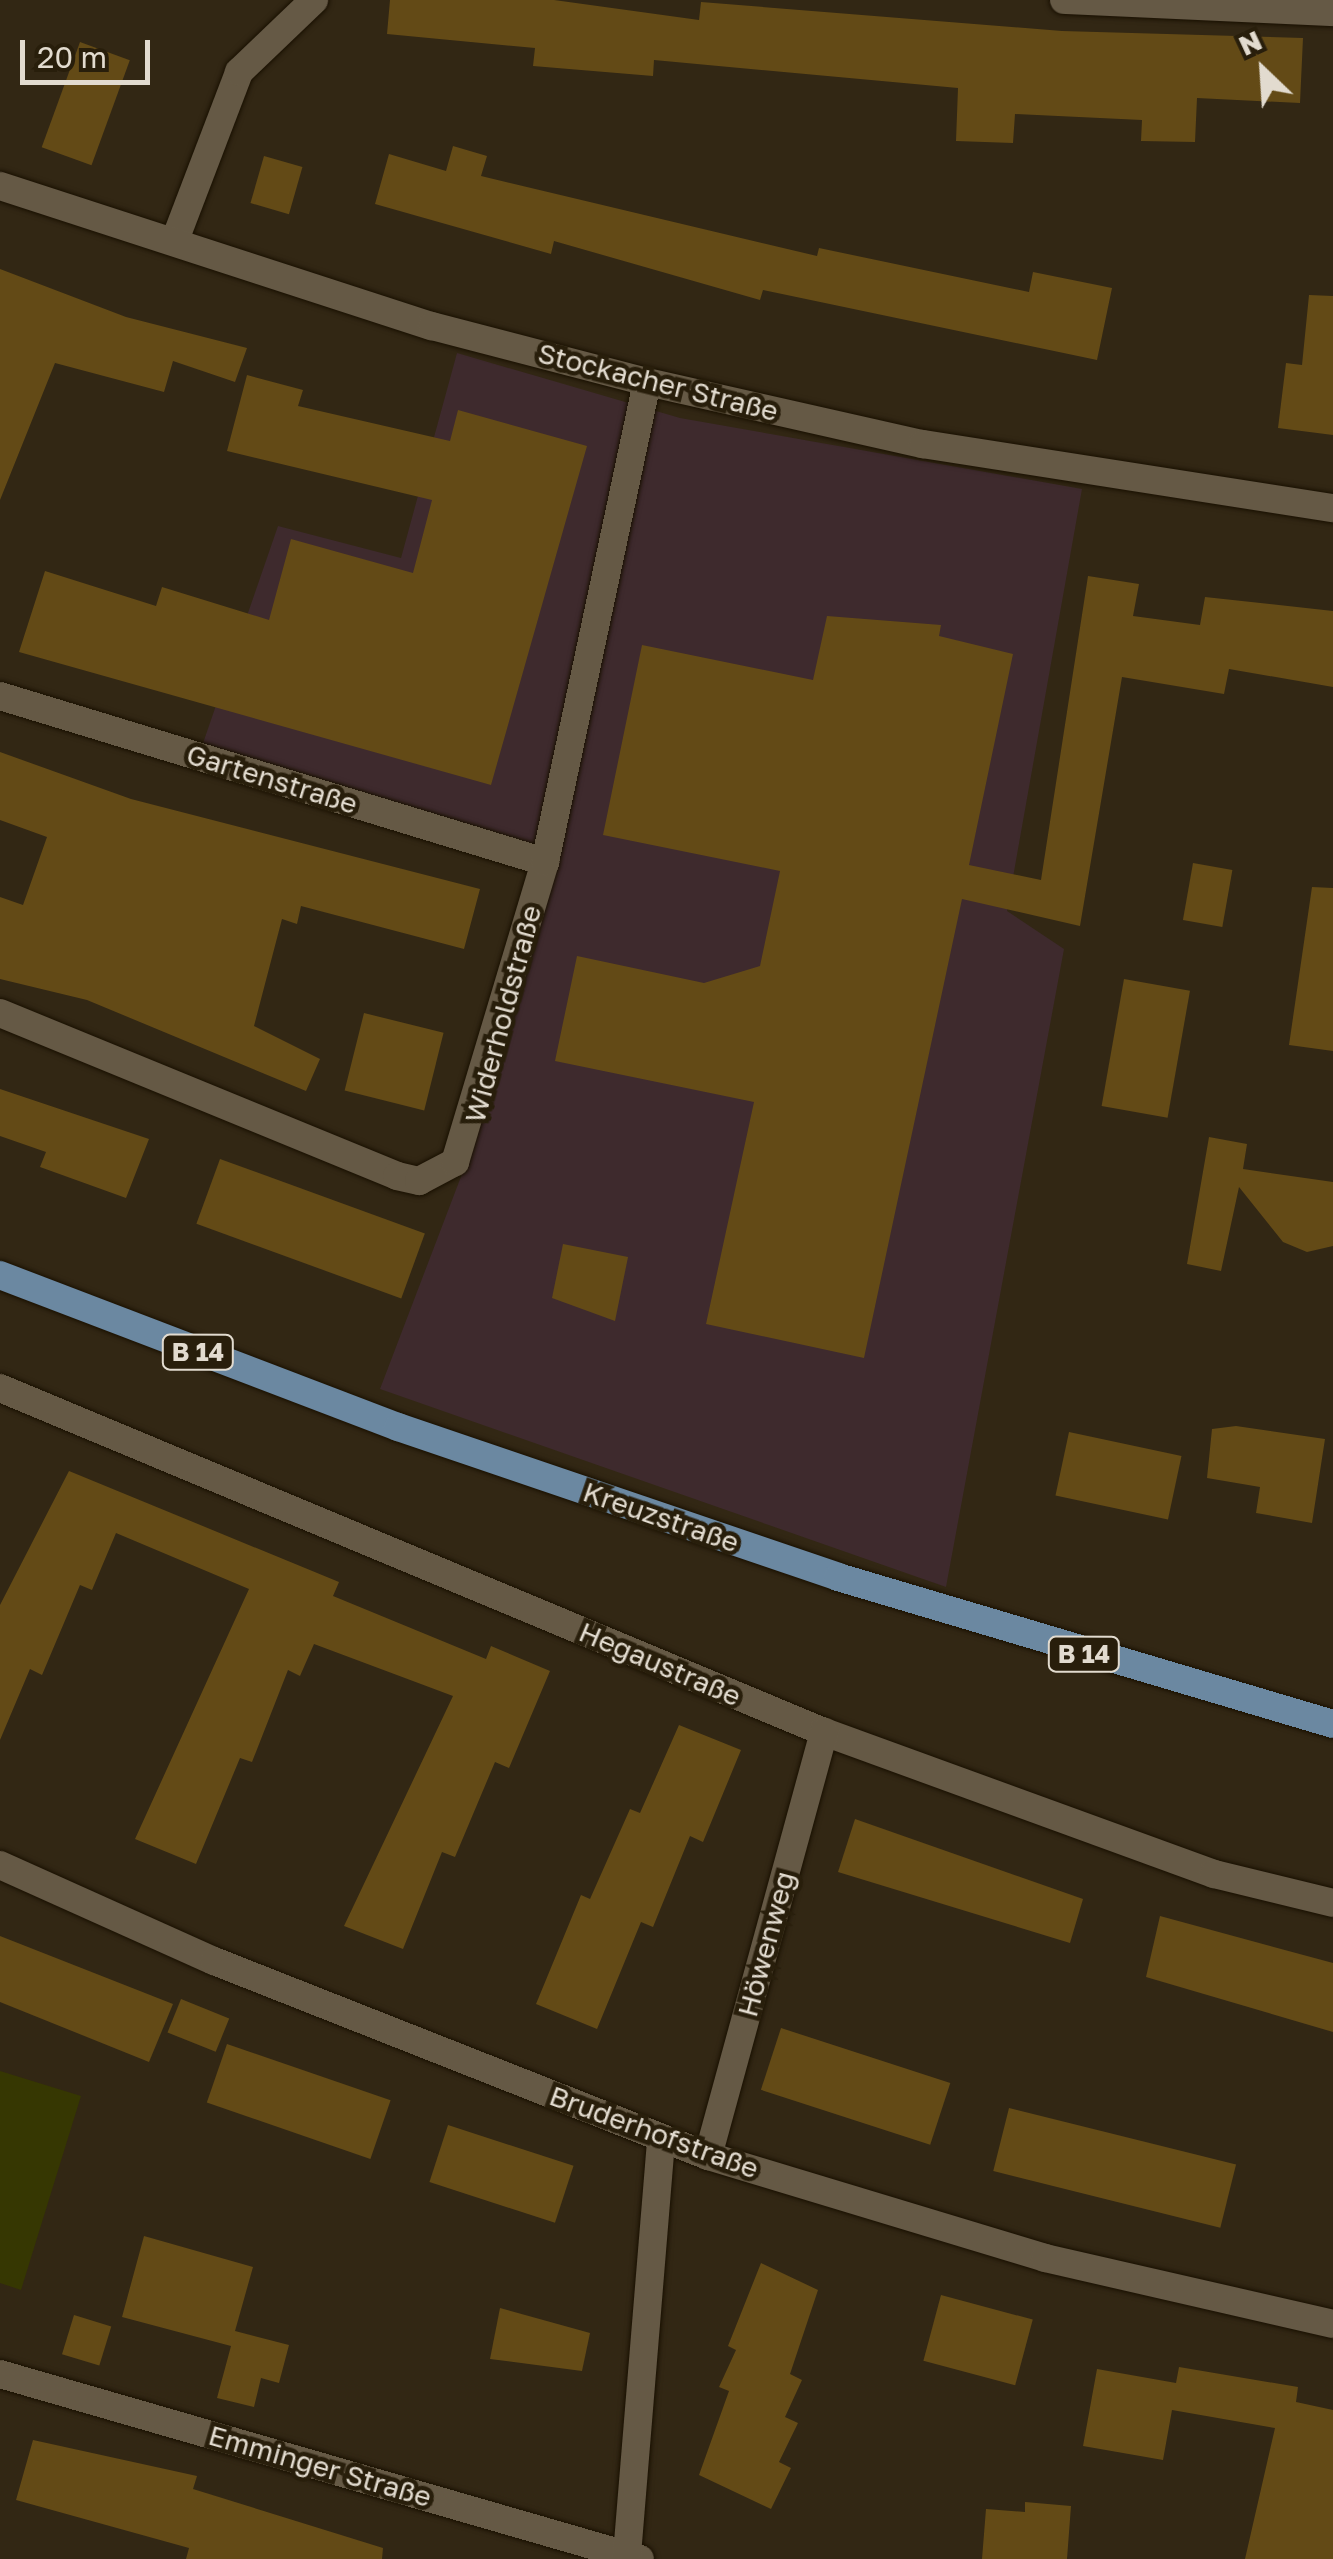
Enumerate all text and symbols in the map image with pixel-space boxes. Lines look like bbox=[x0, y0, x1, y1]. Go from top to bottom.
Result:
scale bar bbox=[25, 20, 155, 82]
north arrow bbox=[1213, 20, 1313, 120]
text: N bbox=[1233, 23, 1267, 62]
text: 20 m bbox=[37, 39, 107, 75]
street label: Stockacher Straße bbox=[535, 336, 781, 428]
street label: Gartenstraße bbox=[183, 737, 361, 821]
street label: Widerholdstraße bbox=[458, 902, 548, 1126]
road number: B 14 bbox=[160, 1332, 236, 1372]
street label: Kreuzstraße bbox=[579, 1475, 743, 1559]
street label: Hegaustraße bbox=[574, 1615, 746, 1713]
road number: B 14 bbox=[1046, 1634, 1122, 1674]
street label: Höwenweg bbox=[730, 1868, 802, 2020]
street label: Bruderhofstraße bbox=[545, 2079, 763, 2185]
street label: Emminger Straße bbox=[205, 2418, 435, 2514]

